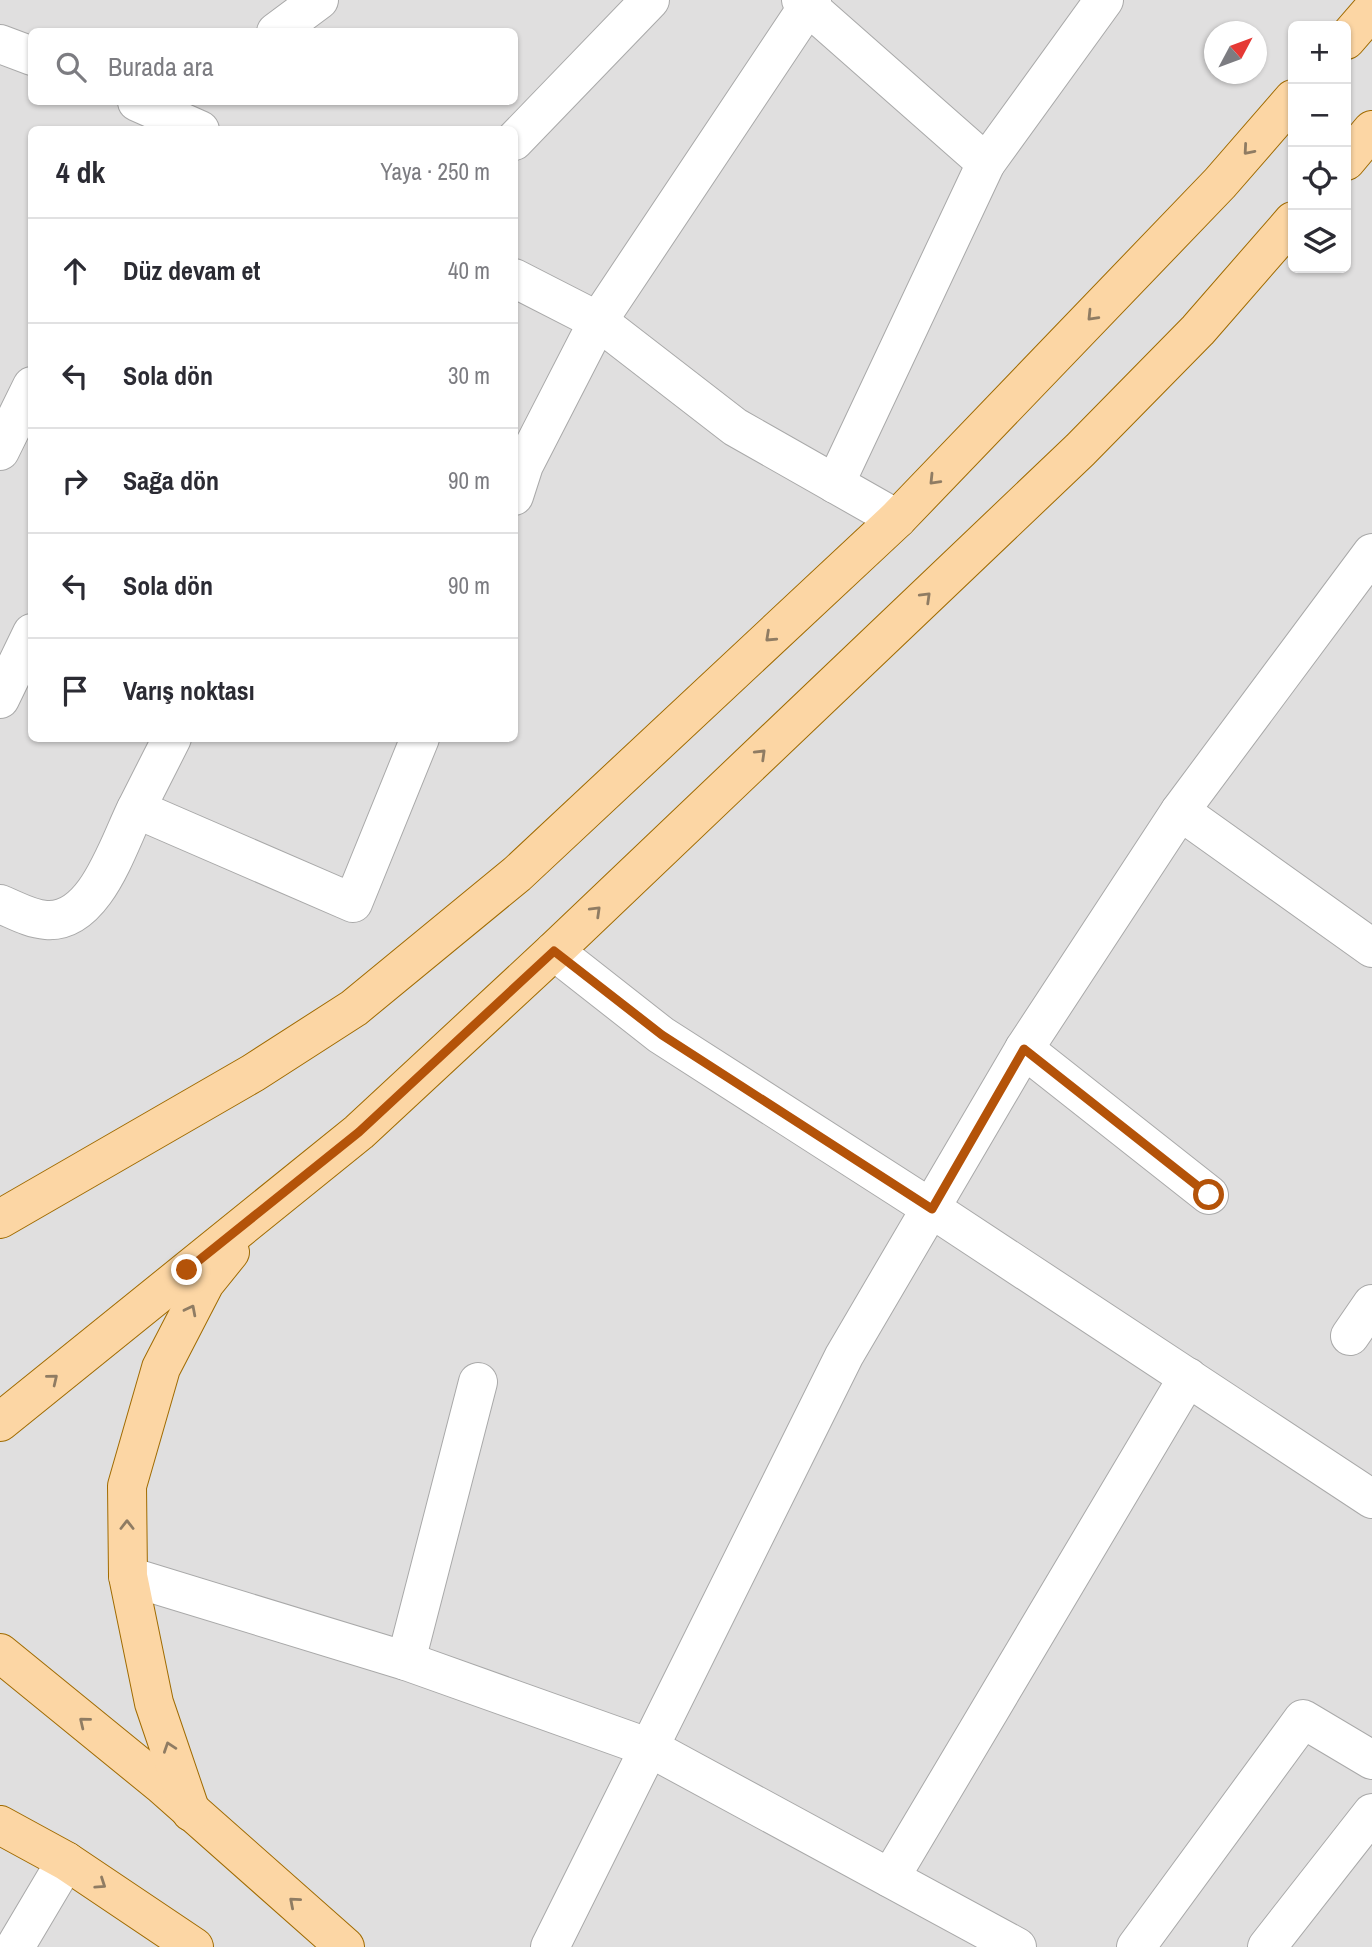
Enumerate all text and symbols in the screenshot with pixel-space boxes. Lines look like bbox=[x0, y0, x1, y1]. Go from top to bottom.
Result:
north arrow bbox=[1204, 21, 1267, 84]
map controls bbox=[1288, 21, 1351, 273]
button: + bbox=[1288, 21, 1351, 84]
search box bbox=[28, 28, 518, 105]
icon: search bbox=[52, 48, 90, 86]
text: Burada ara bbox=[108, 49, 213, 84]
button: − bbox=[1288, 84, 1351, 147]
one-way arrow bbox=[1244, 142, 1256, 155]
button: locate bbox=[1288, 147, 1351, 210]
text: 4 dk bbox=[56, 152, 105, 192]
text: Yaya · 250 m bbox=[380, 156, 490, 187]
button: layers bbox=[1288, 210, 1351, 273]
icon: ahead bbox=[56, 252, 94, 290]
text: Düz devam et bbox=[123, 253, 260, 288]
text: 40 m bbox=[448, 255, 490, 286]
one-way arrow bbox=[1087, 308, 1100, 321]
icon: left bbox=[56, 357, 94, 395]
text: Sola dön bbox=[123, 358, 213, 393]
text: 30 m bbox=[448, 360, 490, 391]
icon: right bbox=[56, 462, 94, 500]
text: Sağa dön bbox=[123, 463, 219, 498]
text: 90 m bbox=[448, 465, 490, 496]
one-way arrow bbox=[930, 472, 943, 485]
icon: left bbox=[56, 567, 94, 605]
text: Sola dön bbox=[123, 568, 213, 603]
text: 90 m bbox=[448, 570, 490, 601]
one-way arrow bbox=[918, 593, 931, 605]
one-way arrow bbox=[765, 629, 778, 642]
icon: arrive bbox=[56, 672, 94, 710]
text: Varış noktası bbox=[123, 673, 255, 708]
one-way arrow bbox=[753, 749, 766, 762]
one-way arrow bbox=[588, 906, 601, 919]
route start bbox=[1193, 1179, 1224, 1210]
route end bbox=[171, 1254, 202, 1285]
one-way arrow bbox=[183, 1305, 197, 1317]
one-way arrow bbox=[46, 1374, 58, 1387]
one-way arrow bbox=[119, 1519, 135, 1530]
one-way arrow bbox=[80, 1718, 93, 1730]
one-way arrow bbox=[163, 1742, 177, 1754]
one-way arrow bbox=[93, 1876, 106, 1889]
one-way arrow bbox=[289, 1898, 302, 1910]

